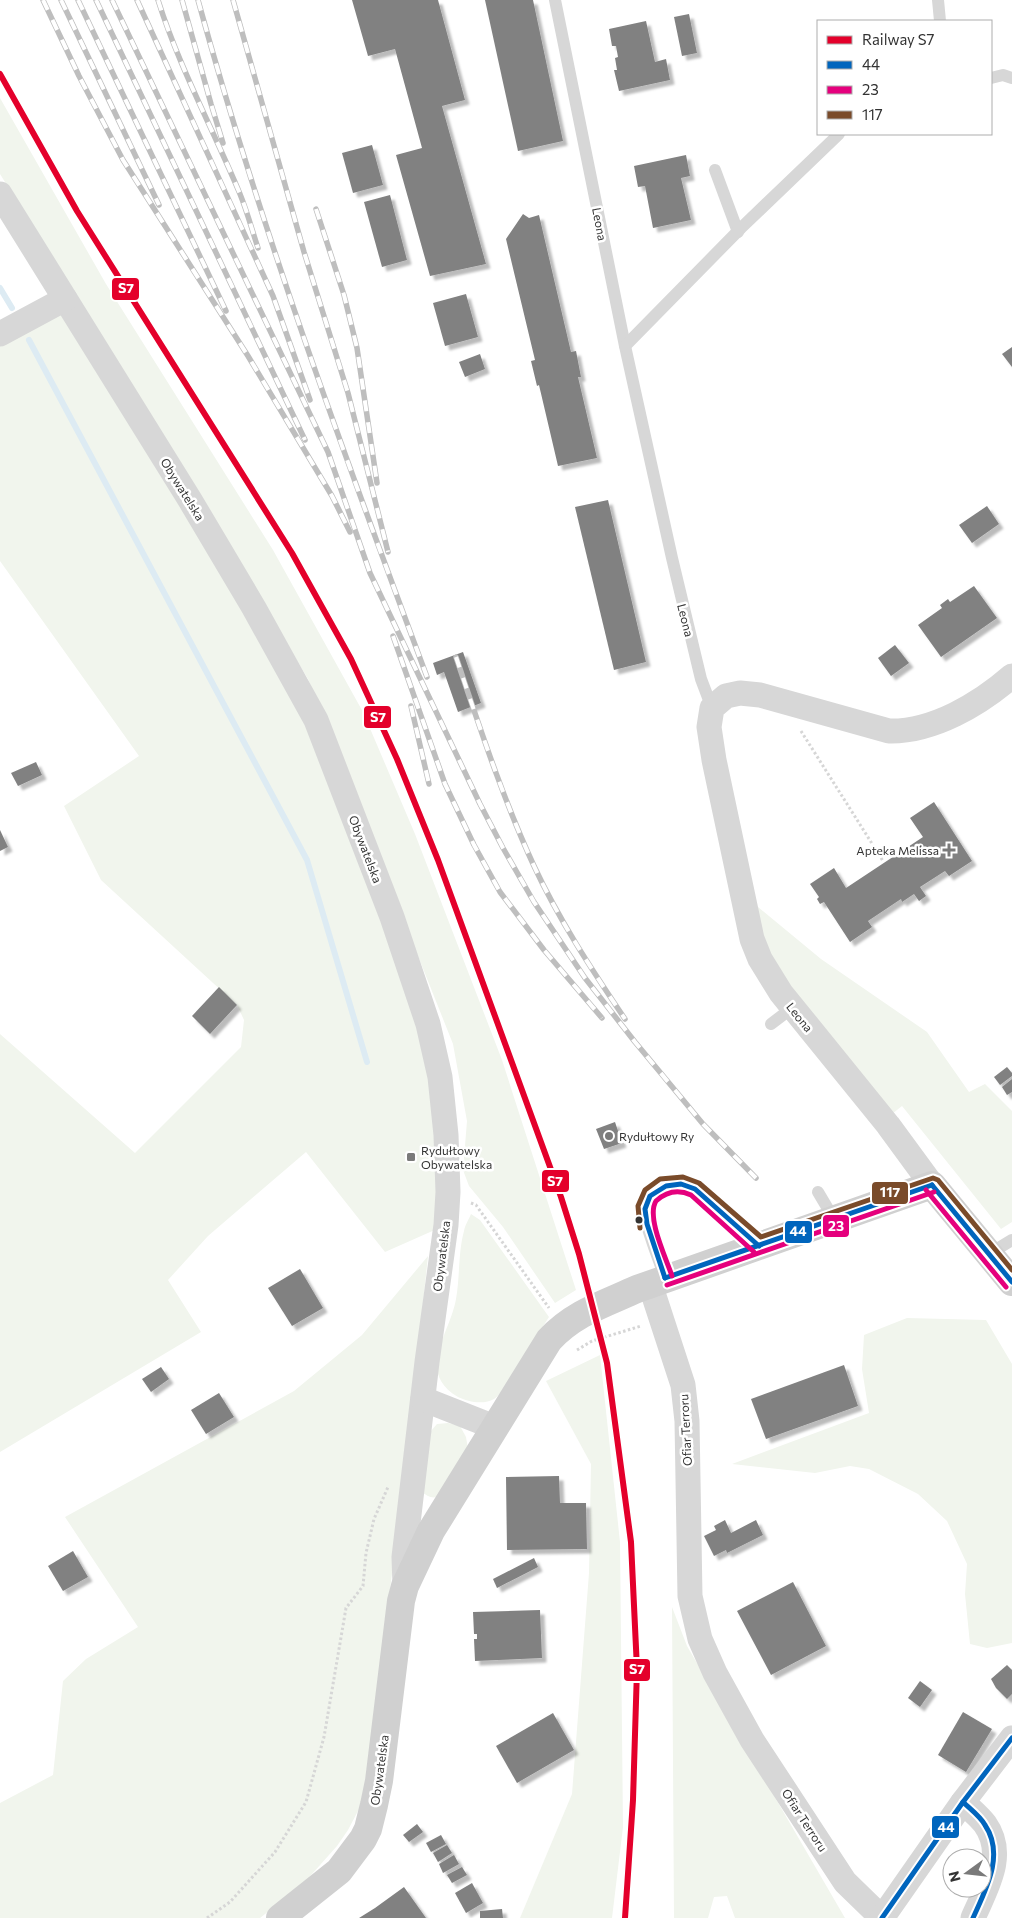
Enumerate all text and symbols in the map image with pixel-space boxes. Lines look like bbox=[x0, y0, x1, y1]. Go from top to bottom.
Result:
legend bbox=[817, 20, 992, 135]
text: Railway S7 bbox=[862, 30, 934, 48]
text: 44 bbox=[862, 55, 880, 73]
text: 23 bbox=[862, 80, 879, 98]
text: 117 bbox=[862, 105, 883, 123]
street label: Leona bbox=[590, 206, 610, 242]
line badge: S7 bbox=[111, 277, 140, 301]
text: S7 bbox=[118, 279, 134, 296]
street label: Obywatelska bbox=[158, 455, 208, 523]
street label: Leona bbox=[675, 602, 697, 638]
line badge: S7 bbox=[363, 705, 392, 729]
text: S7 bbox=[370, 708, 386, 725]
street label: Obywatelska bbox=[347, 813, 385, 885]
place label: Apteka Melissa bbox=[856, 843, 939, 857]
marker: Apteka Melissa bbox=[943, 844, 955, 856]
street label: Leona bbox=[784, 1000, 816, 1034]
place label: Rydułtowy Ry bbox=[619, 1129, 694, 1143]
marker: Rydułtowy Ry bbox=[603, 1130, 615, 1142]
place label: Rydułtowy Obywatelska bbox=[421, 1143, 492, 1171]
marker: Rydułtowy Obywatelska bbox=[405, 1151, 417, 1163]
line badge: S7 bbox=[541, 1169, 570, 1193]
text: S7 bbox=[547, 1172, 563, 1189]
line badge: 117 bbox=[871, 1181, 909, 1205]
text: 117 bbox=[880, 1183, 900, 1200]
line badge: 23 bbox=[822, 1214, 850, 1238]
unlabelled marker bbox=[634, 1215, 644, 1225]
text: 23 bbox=[828, 1217, 844, 1234]
street label: Obywatelska bbox=[430, 1220, 452, 1292]
line badge: 44 bbox=[784, 1220, 813, 1244]
text: 44 bbox=[789, 1222, 807, 1239]
street label: Ofiar Terroru bbox=[676, 1394, 694, 1466]
line badge: S7 bbox=[623, 1658, 651, 1682]
text: S7 bbox=[629, 1660, 645, 1677]
street label: Obywatelska bbox=[367, 1734, 391, 1806]
street label: Ofiar Terroru bbox=[779, 1786, 831, 1854]
line badge: 44 bbox=[931, 1815, 960, 1839]
text: 44 bbox=[937, 1818, 955, 1835]
north arrow bbox=[942, 1848, 992, 1898]
text: N bbox=[944, 1869, 964, 1884]

